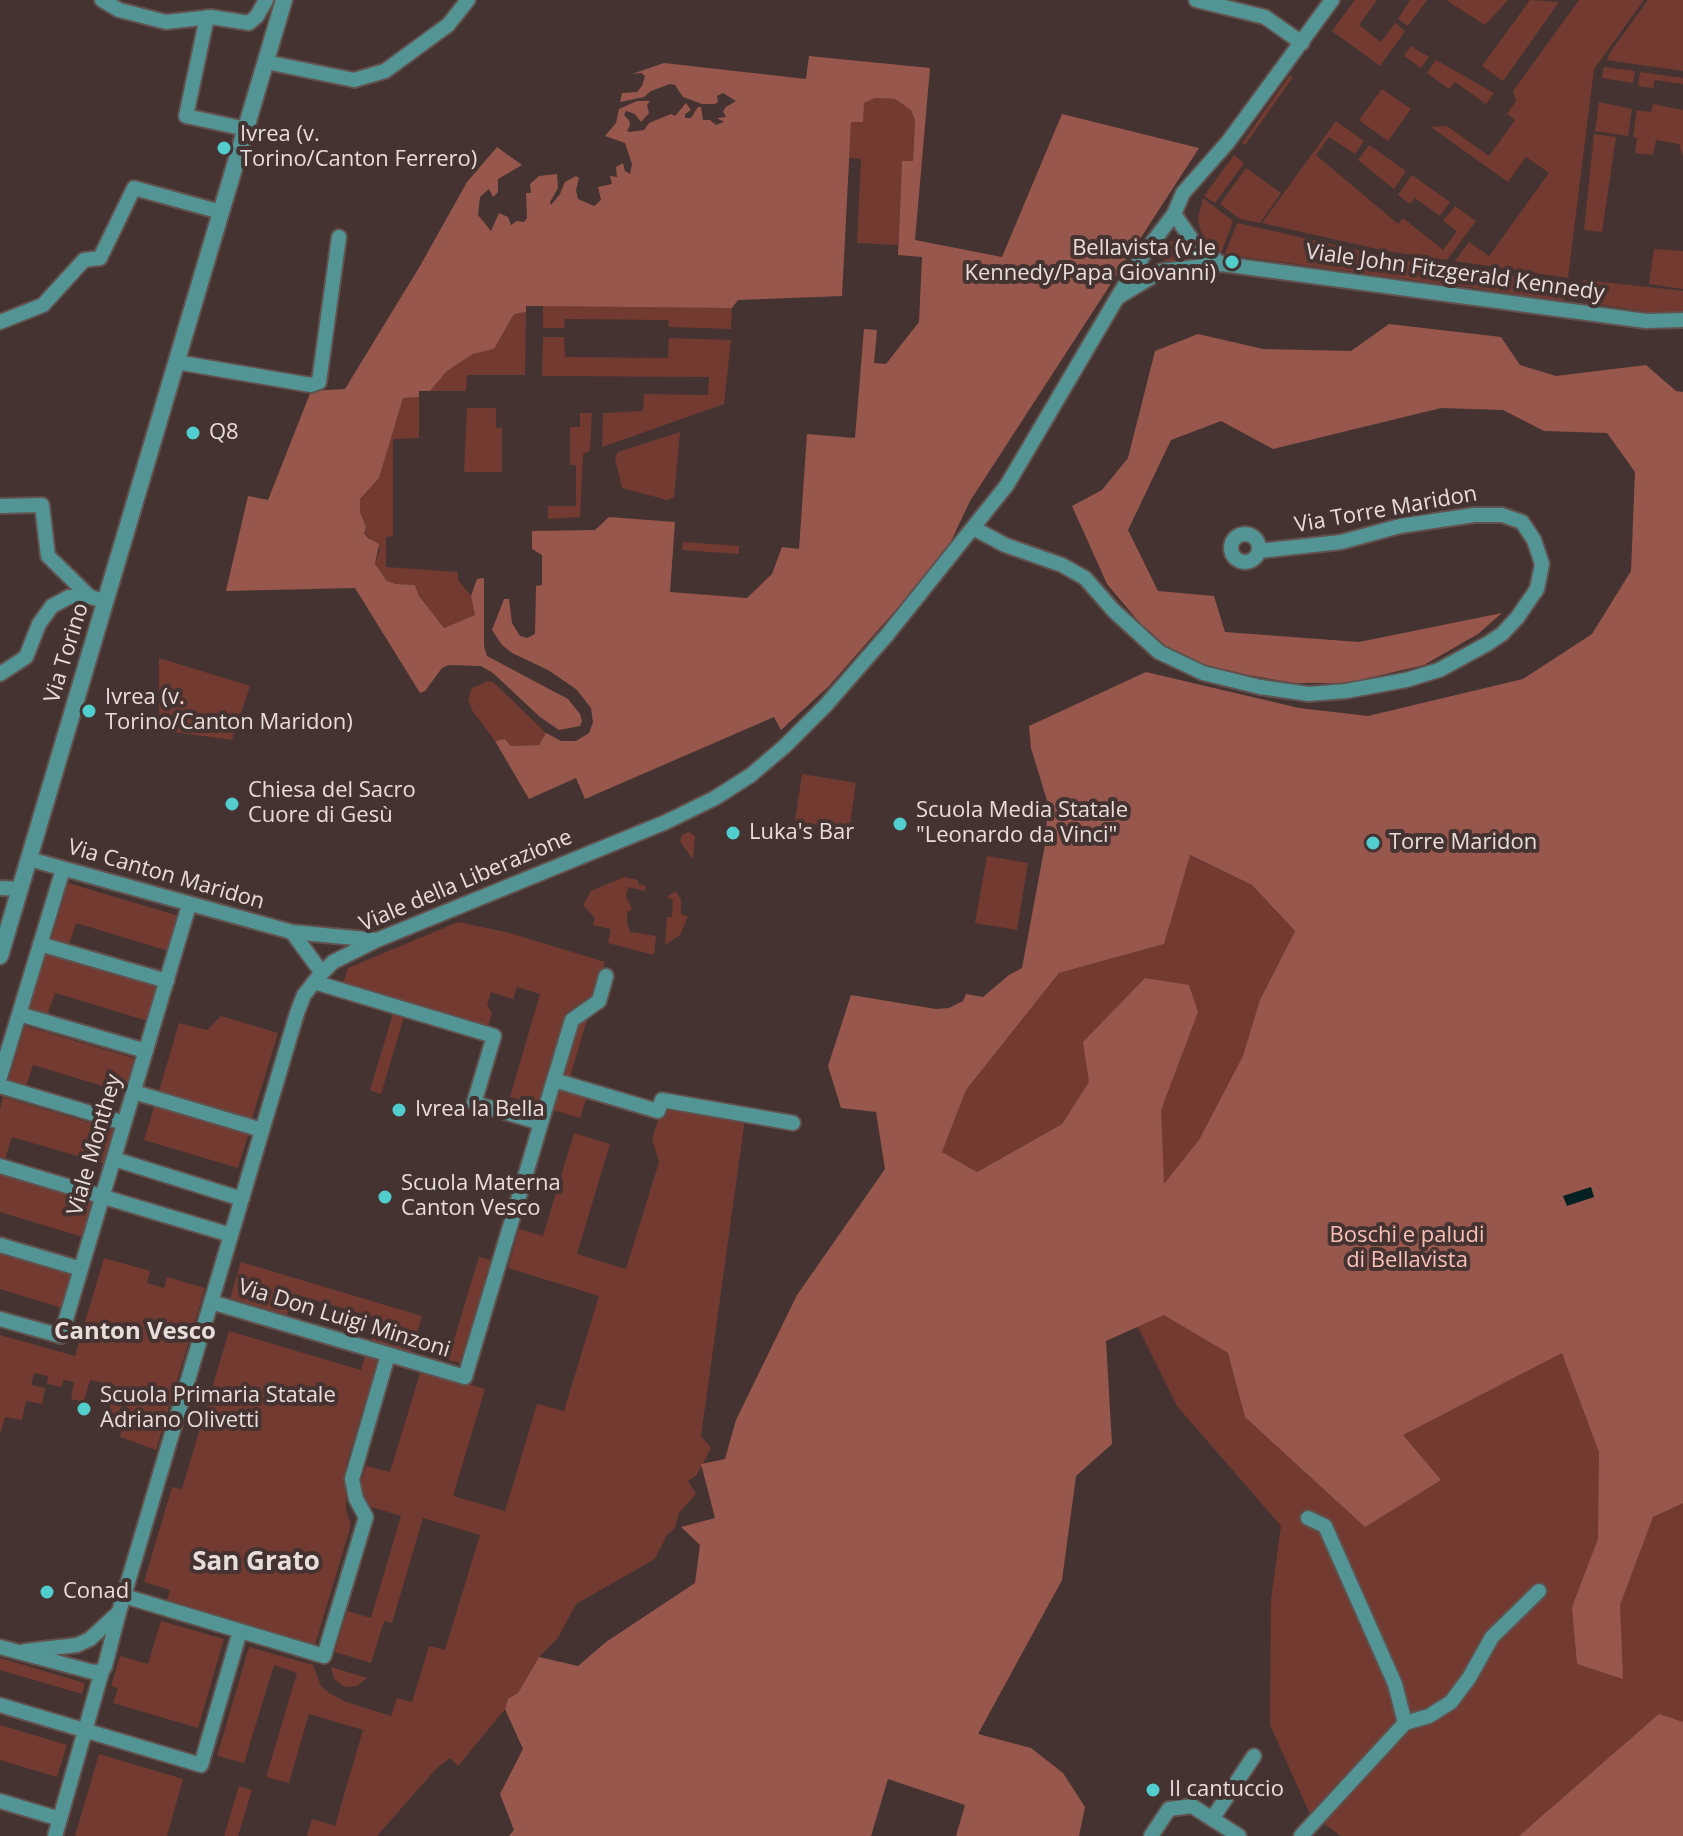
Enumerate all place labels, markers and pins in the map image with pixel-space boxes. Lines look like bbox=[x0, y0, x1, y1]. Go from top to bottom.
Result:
place label: Ivrea (v. Torino/Canton Ferrero) bbox=[240, 122, 477, 174]
marker: Ivrea (v. Torino/Canton Ferrero) bbox=[215, 139, 233, 157]
place label: Bellavista (v.le Kennedy/Papa Giovanni) bbox=[964, 236, 1216, 288]
marker: Bellavista (v.le Kennedy/Papa Giovanni) bbox=[1223, 253, 1241, 271]
place label: Q8 bbox=[209, 420, 239, 446]
marker: Q8 bbox=[184, 424, 202, 442]
place label: Ivrea (v. Torino/Canton Maridon) bbox=[105, 685, 353, 736]
marker: Ivrea (v. Torino/Canton Maridon) bbox=[80, 702, 98, 720]
place label: Chiesa del Sacro Cuore di Gesù bbox=[248, 778, 416, 830]
marker: Chiesa del Sacro Cuore di Gesù bbox=[223, 795, 241, 813]
place label: Scuola Media Statale "Leonardo da Vinci" bbox=[916, 798, 1128, 850]
marker: Scuola Media Statale "Leonardo da Vinci" bbox=[891, 815, 909, 833]
place label: Luka's Bar bbox=[749, 820, 854, 846]
marker: Luka's Bar bbox=[724, 824, 742, 842]
place label: Torre Maridon bbox=[1389, 830, 1537, 856]
marker: Torre Maridon bbox=[1364, 834, 1382, 852]
place label: Ivrea la Bella bbox=[415, 1097, 545, 1123]
marker: Ivrea la Bella bbox=[390, 1101, 408, 1119]
place label: Scuola Materna Canton Vesco bbox=[401, 1171, 561, 1222]
marker: Scuola Materna Canton Vesco bbox=[376, 1188, 394, 1206]
place label: Scuola Primaria Statale Adriano Olivetti bbox=[100, 1383, 336, 1434]
marker: Scuola Primaria Statale Adriano Olivetti bbox=[75, 1400, 93, 1418]
place label: Conad bbox=[63, 1579, 129, 1605]
marker: Conad bbox=[38, 1583, 56, 1601]
place label: Il cantuccio bbox=[1169, 1777, 1284, 1803]
marker: Il cantuccio bbox=[1144, 1781, 1162, 1799]

